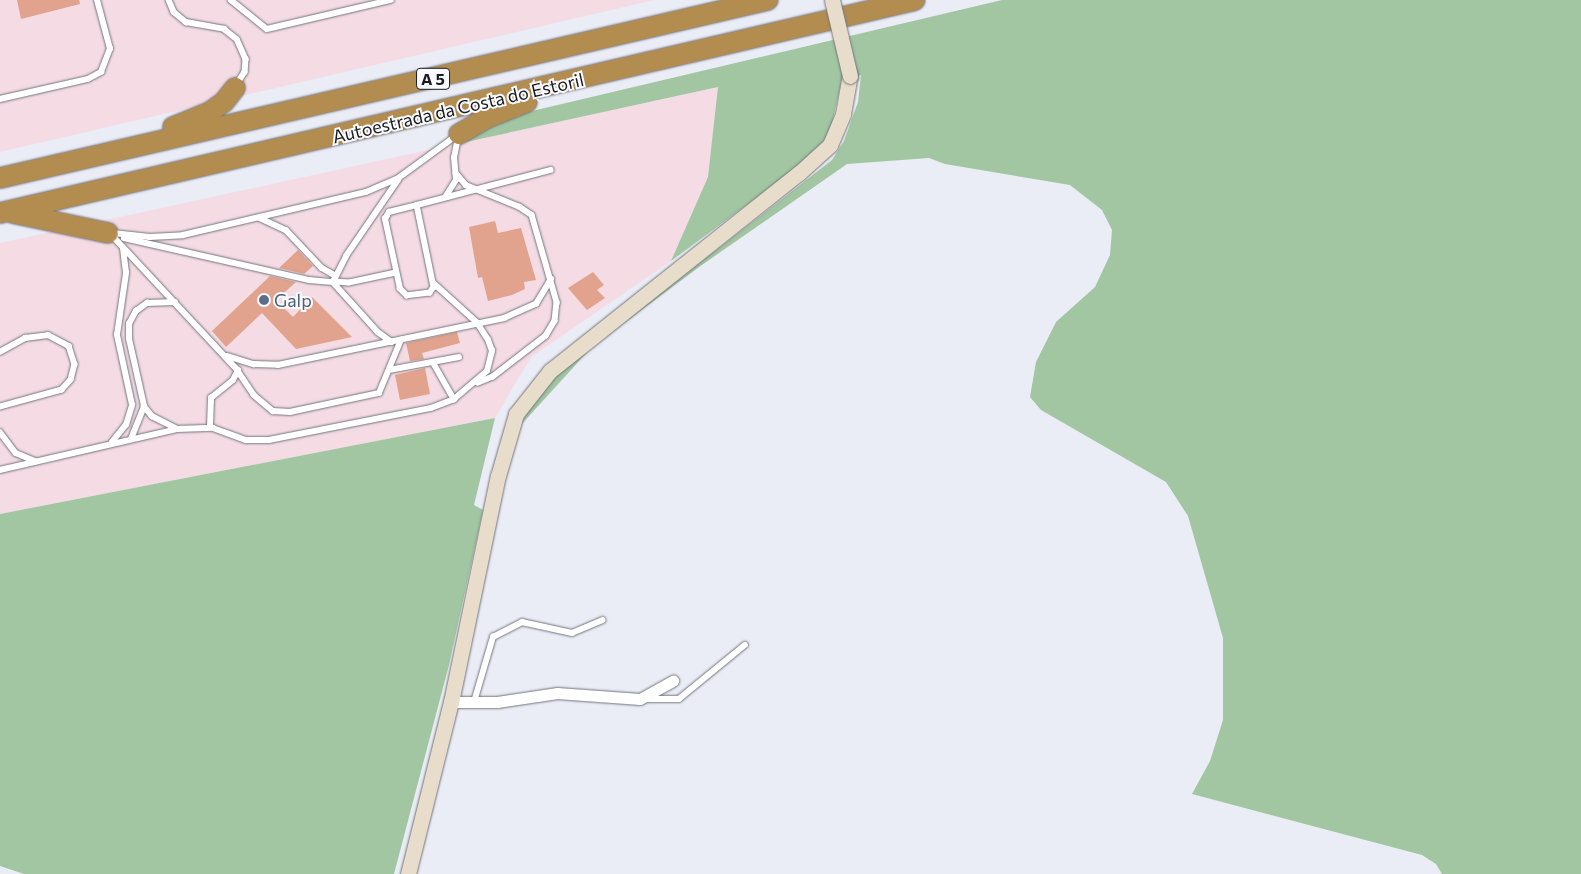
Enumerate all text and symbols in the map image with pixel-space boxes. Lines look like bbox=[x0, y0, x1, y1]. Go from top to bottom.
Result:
road number: A 5 bbox=[416, 66, 450, 92]
street label: Autoestrada da Costa do Estoril bbox=[330, 69, 586, 147]
place label: Galp bbox=[274, 289, 312, 311]
marker: Galp bbox=[258, 294, 270, 306]

